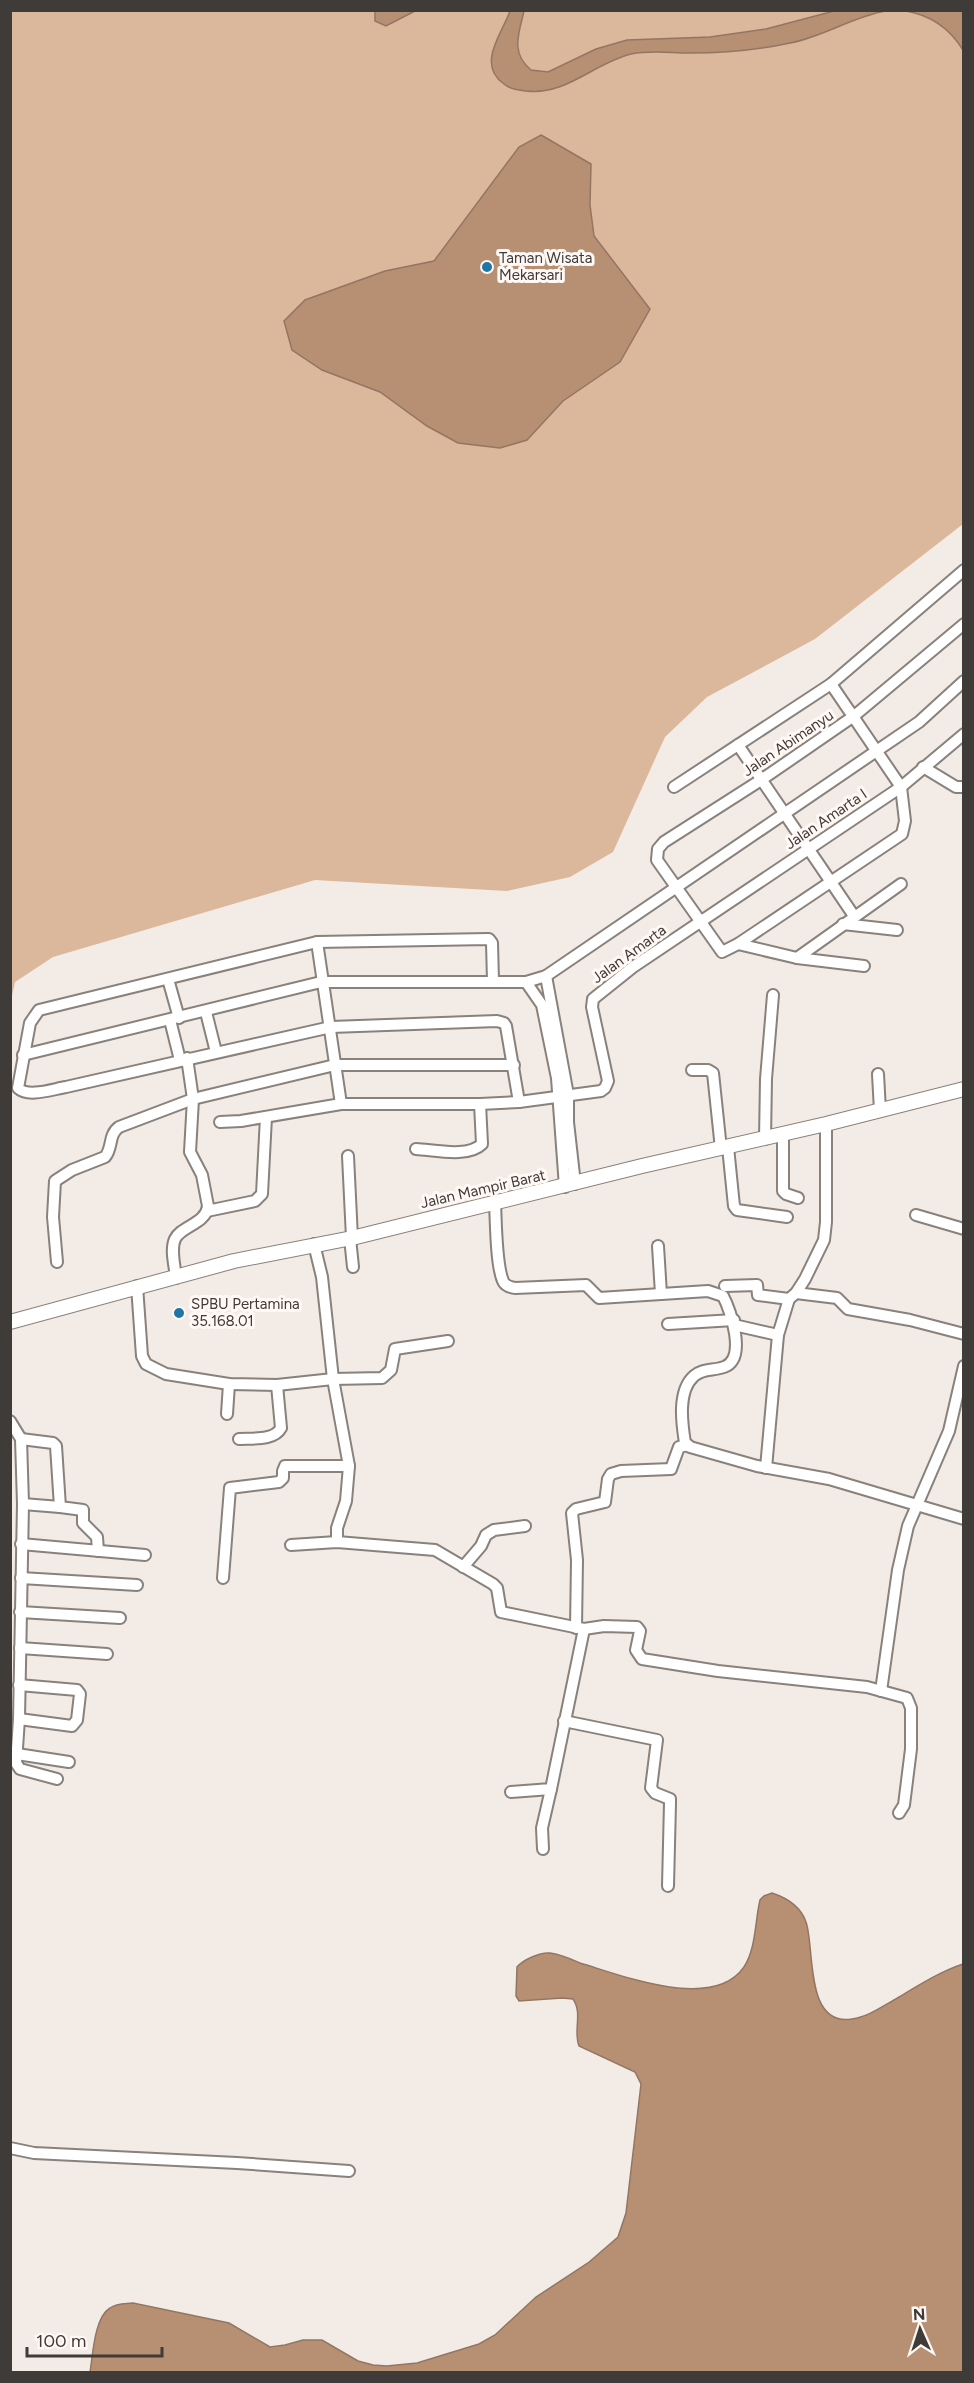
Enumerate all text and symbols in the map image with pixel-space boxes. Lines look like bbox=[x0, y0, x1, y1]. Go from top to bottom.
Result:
place label: Taman Wisata Mekarsari bbox=[499, 249, 592, 284]
marker: Taman Wisata Mekarsari bbox=[480, 260, 494, 274]
street label: Jalan Abimanyu bbox=[739, 706, 837, 780]
street label: Jalan Amarta I bbox=[782, 785, 870, 853]
street label: Jalan Amarta bbox=[588, 921, 670, 987]
street label: Jalan Mampir Barat bbox=[419, 1166, 548, 1212]
place label: SPBU Pertamina 35.168.01 bbox=[191, 1295, 300, 1330]
marker: SPBU Pertamina 35.168.01 bbox=[172, 1306, 186, 1320]
north arrow bbox=[890, 2299, 950, 2359]
text: N bbox=[913, 2305, 926, 2324]
scale bar bbox=[27, 2320, 162, 2358]
text: 100 m bbox=[36, 2330, 86, 2352]

